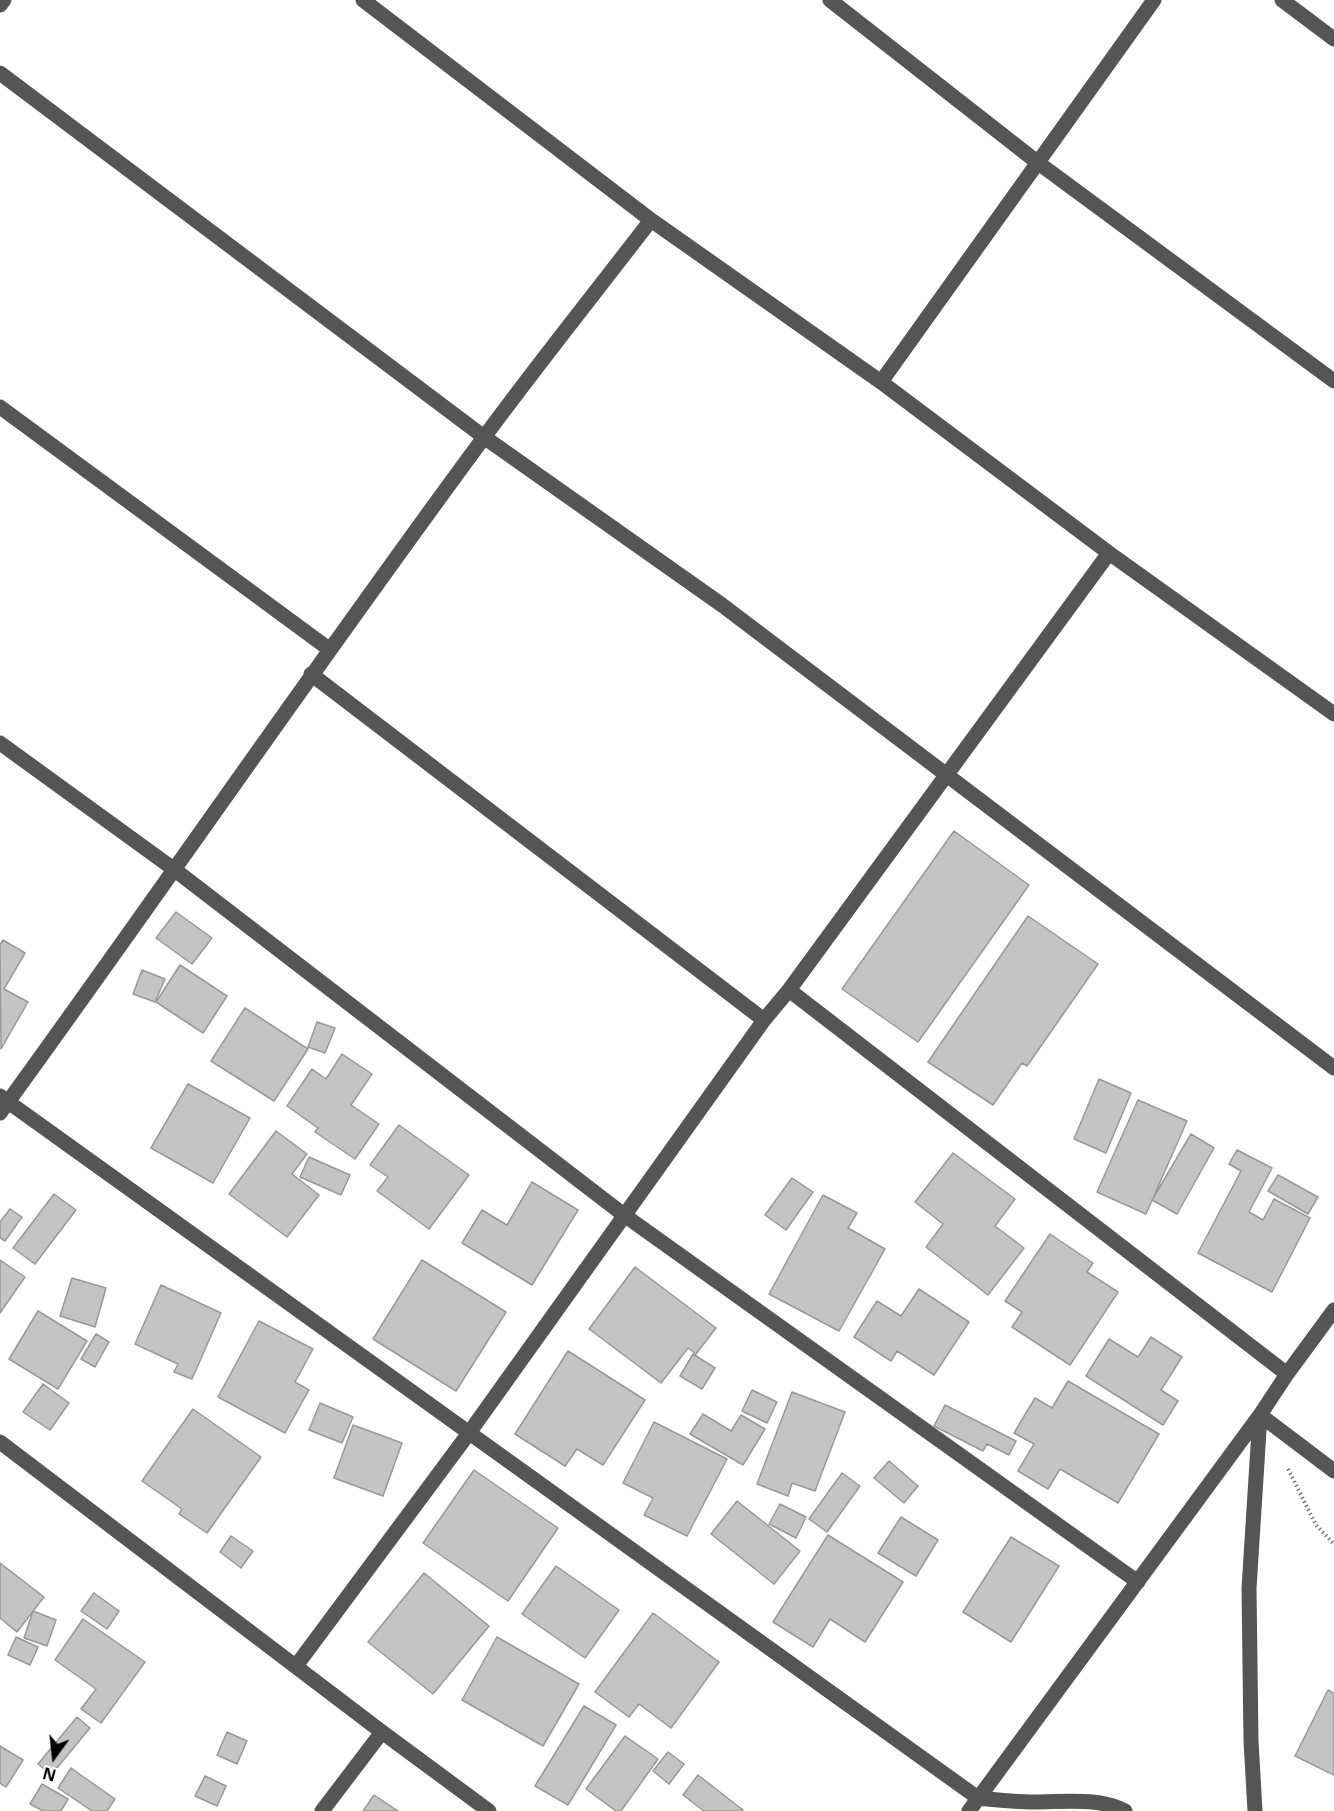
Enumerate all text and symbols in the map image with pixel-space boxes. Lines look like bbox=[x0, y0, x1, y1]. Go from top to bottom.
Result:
north arrow bbox=[24, 1727, 84, 1787]
text: N bbox=[40, 1762, 58, 1787]

